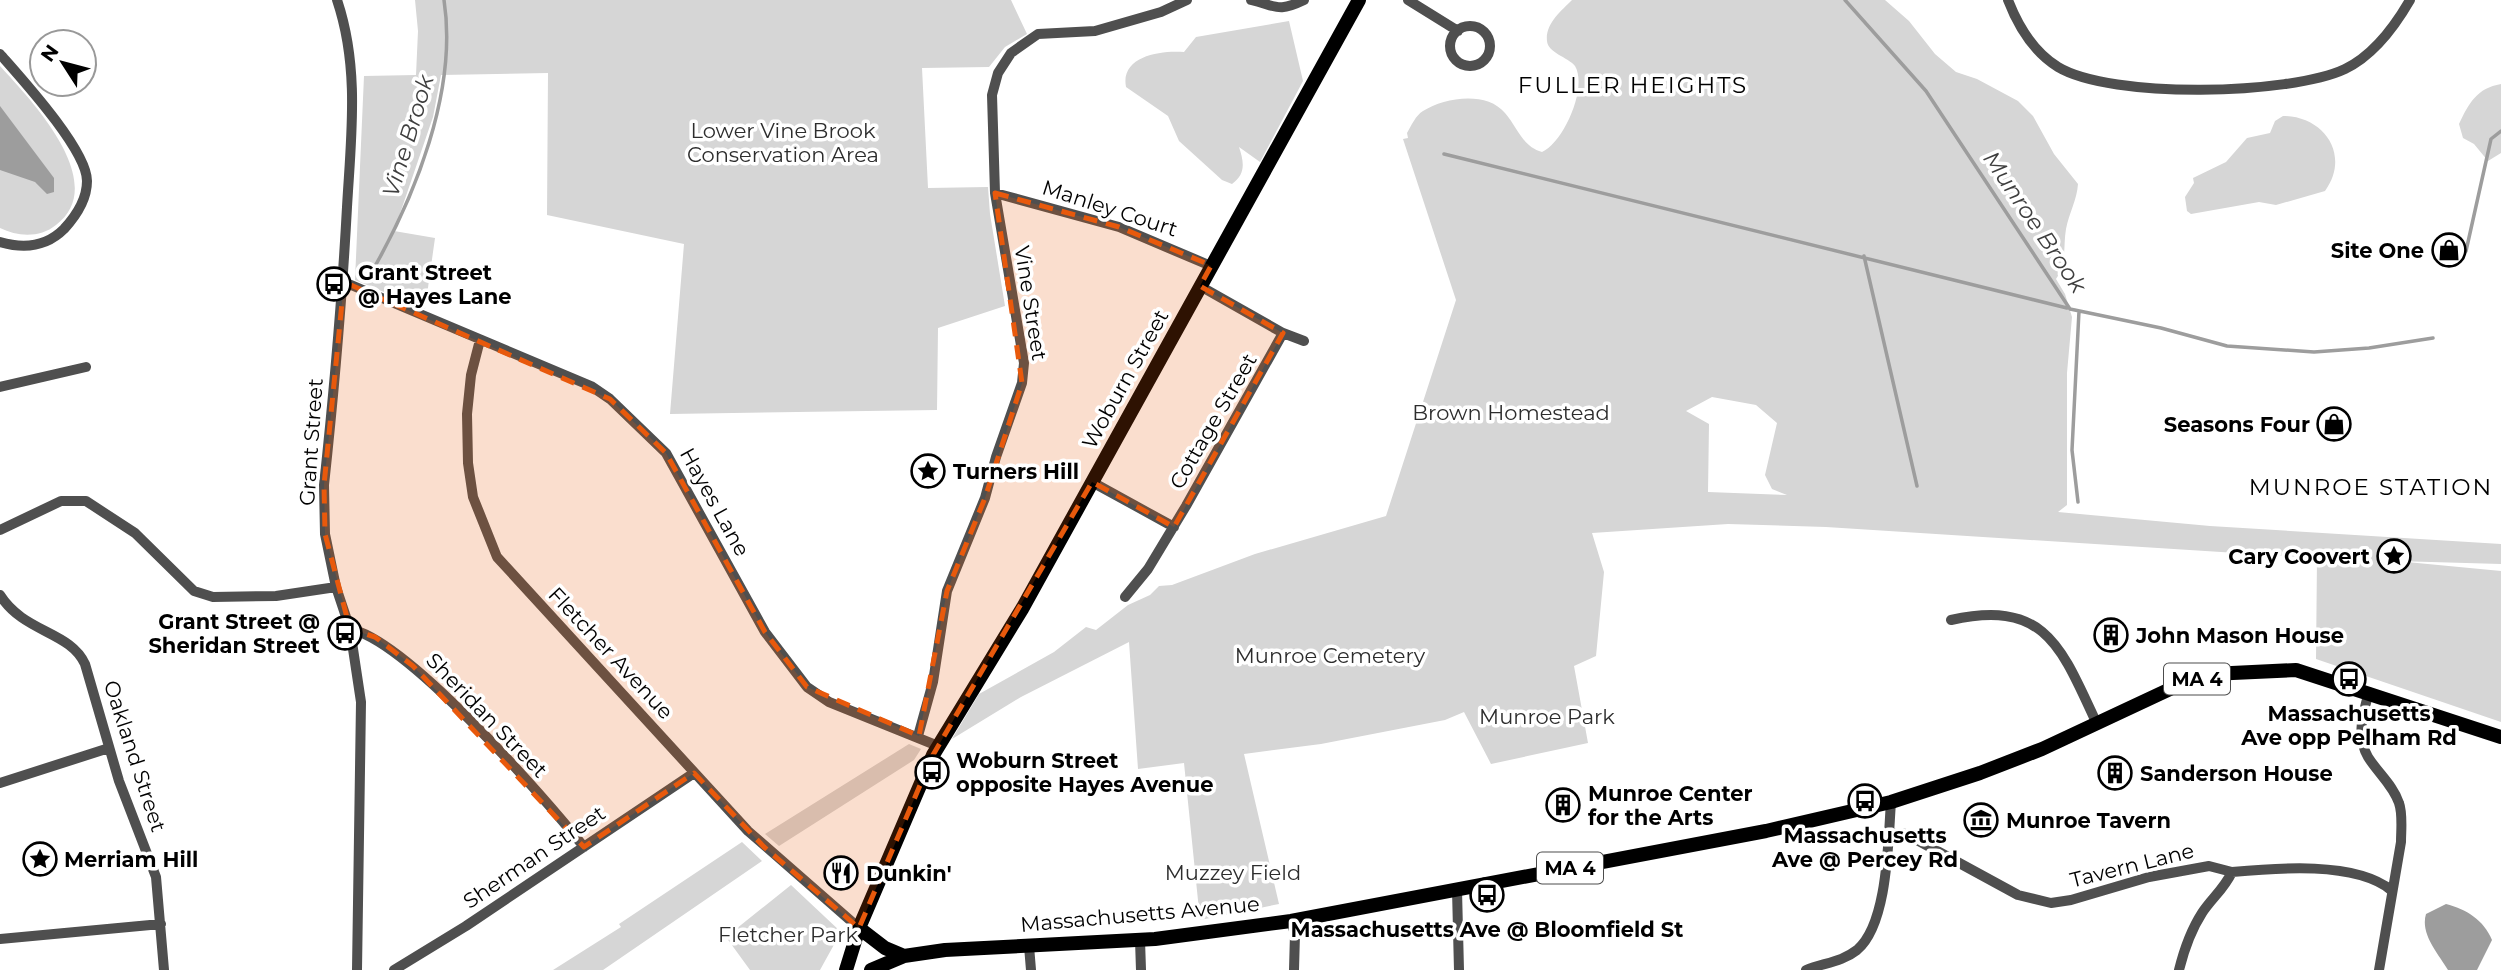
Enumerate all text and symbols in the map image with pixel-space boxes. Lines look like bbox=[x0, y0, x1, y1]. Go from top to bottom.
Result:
north arrow bbox=[28, 28, 98, 98]
text: N bbox=[36, 40, 63, 66]
water label: Vine Brook bbox=[376, 70, 440, 200]
district label: FULLER HEIGHTS bbox=[1518, 71, 1748, 99]
park label: Lower Vine Brook Conservation Area bbox=[687, 118, 879, 167]
water label: Munroe Brook bbox=[1977, 146, 2093, 299]
street label: Manley Court bbox=[1039, 174, 1181, 242]
shop icon: Site One bbox=[2430, 231, 2468, 269]
place label: Site One bbox=[2331, 238, 2424, 263]
street label: Vine Street bbox=[1010, 244, 1052, 362]
place label: Grant Street @ Hayes Lane bbox=[358, 260, 512, 309]
bus stop icon: Grant Street @ Hayes Lane bbox=[315, 265, 353, 303]
street label: Woburn Street bbox=[1076, 305, 1174, 453]
street label: Cottage Street bbox=[1164, 349, 1262, 493]
street label: Grant Street bbox=[294, 377, 328, 507]
park label: Brown Homestead bbox=[1412, 400, 1610, 425]
shop icon: Seasons Four bbox=[2315, 405, 2353, 443]
place label: Seasons Four bbox=[2164, 412, 2310, 437]
street label: Hayes Lane bbox=[675, 443, 755, 561]
place icon: Turners Hill bbox=[909, 452, 947, 490]
place label: Turners Hill bbox=[953, 459, 1079, 484]
district label: MUNROE STATION bbox=[2249, 473, 2493, 501]
place icon: Cary Coovert bbox=[2375, 537, 2413, 575]
place label: Cary Coovert bbox=[2228, 544, 2370, 569]
street label: Fletcher Avenue bbox=[543, 582, 679, 724]
place label: Grant Street @ Sheridan Street bbox=[148, 609, 320, 658]
bus stop icon: Grant Street @ Sheridan Street bbox=[326, 614, 364, 652]
building icon: John Mason House bbox=[2092, 616, 2130, 654]
place label: John Mason House bbox=[2135, 623, 2344, 648]
park label: Munroe Cemetery bbox=[1235, 643, 1426, 668]
street label: Sheridan Street bbox=[421, 647, 553, 783]
bus stop icon: Massachusetts Ave opp Pelham Rd bbox=[2330, 660, 2368, 698]
road number: MA 4 bbox=[2164, 664, 2230, 694]
street label: Oakland Street bbox=[99, 677, 171, 835]
place label: Massachusetts Ave opp Pelham Rd bbox=[2240, 701, 2457, 750]
park label: Munroe Park bbox=[1479, 704, 1615, 729]
place label: Woburn Street opposite Hayes Avenue bbox=[956, 748, 1213, 797]
bus stop icon: Woburn Street opposite Hayes Avenue bbox=[913, 753, 951, 791]
building icon: Sanderson House bbox=[2096, 754, 2134, 792]
place label: Sanderson House bbox=[2140, 761, 2333, 786]
place label: Munroe Center for the Arts bbox=[1588, 781, 1752, 830]
bus stop icon: Massachusetts Ave @ Percey Rd bbox=[1846, 782, 1884, 820]
building icon: Munroe Center for the Arts bbox=[1544, 786, 1582, 824]
street label: Sherman Street bbox=[458, 800, 610, 914]
museum icon: Munroe Tavern bbox=[1962, 801, 2000, 839]
place label: Munroe Tavern bbox=[2006, 808, 2171, 833]
place label: Massachusetts Ave @ Percey Rd bbox=[1771, 823, 1958, 872]
street label: Tavern Lane bbox=[2067, 838, 2197, 892]
place icon: Merriam Hill bbox=[21, 840, 59, 878]
place label: Merriam Hill bbox=[64, 847, 198, 872]
road number: MA 4 bbox=[1537, 852, 1603, 884]
restaurant icon: Dunkin' bbox=[822, 854, 860, 892]
park label: Muzzey Field bbox=[1165, 860, 1301, 885]
place label: Dunkin' bbox=[866, 861, 952, 886]
bus stop icon: Massachusetts Ave @ Bloomfield St bbox=[1468, 876, 1506, 914]
street label: Massachusetts Avenue bbox=[1019, 891, 1261, 937]
place label: Massachusetts Ave @ Bloomfield St bbox=[1291, 917, 1683, 942]
park label: Fletcher Park bbox=[718, 922, 859, 947]

